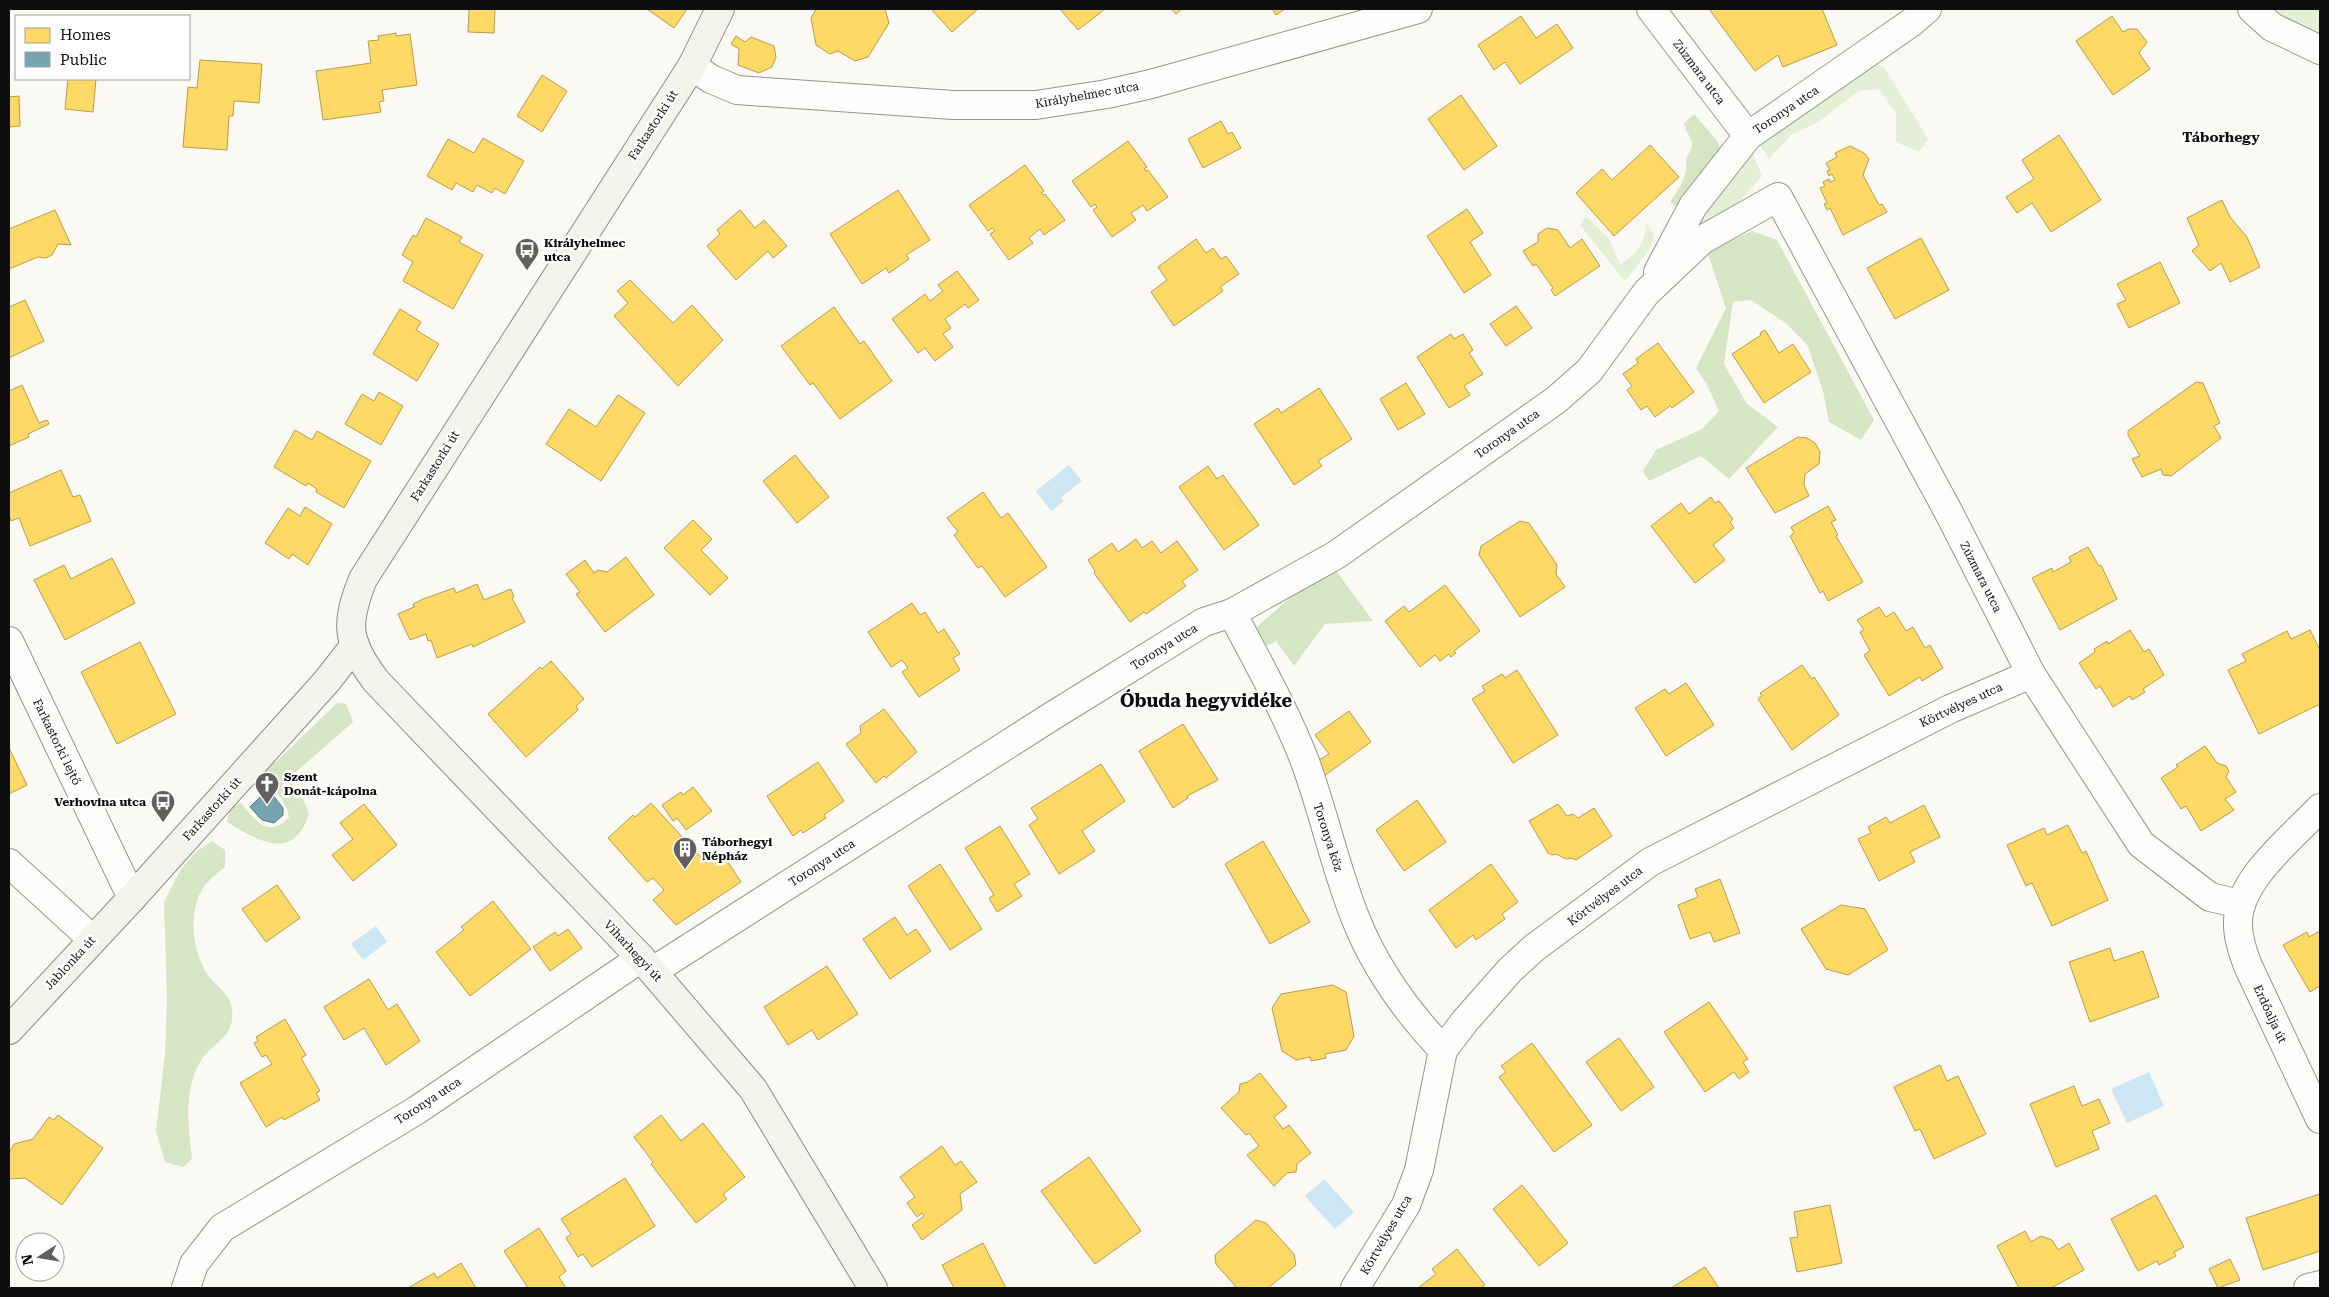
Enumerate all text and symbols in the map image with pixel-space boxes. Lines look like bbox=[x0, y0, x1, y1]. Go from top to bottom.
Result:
legend bbox=[15, 15, 190, 80]
text: Homes bbox=[60, 26, 111, 44]
street label: Zúzmara utca bbox=[1670, 37, 1728, 108]
text: Public bbox=[60, 51, 107, 69]
street label: Királyhelmec utca bbox=[1034, 79, 1140, 111]
street label: Toronya utca bbox=[1751, 83, 1822, 137]
street label: Farkastorki út bbox=[625, 87, 681, 163]
district label: Táborhegy bbox=[2182, 129, 2260, 145]
place label: Királyhelmec utca bbox=[544, 236, 626, 264]
bus stop icon: Királyhelmec utca bbox=[514, 237, 540, 271]
street label: Toronya utca bbox=[1472, 406, 1542, 461]
street label: Farkastorki út bbox=[408, 428, 463, 504]
street label: Zúzmara utca bbox=[1957, 539, 2005, 615]
street label: Toronya utca bbox=[1128, 621, 1200, 673]
street label: Körtvélyes utca bbox=[1917, 679, 2005, 730]
district label: Óbuda hegyvidéke bbox=[1120, 689, 1292, 711]
street label: Farkastorki lejtő bbox=[30, 697, 84, 787]
place label: Szent Donát-kápolna bbox=[284, 770, 377, 798]
church icon: Szent Donát-kápolna bbox=[254, 771, 280, 805]
street label: Farkastorki út bbox=[180, 774, 244, 844]
bus stop icon: Verhovina utca bbox=[150, 789, 176, 823]
place label: Verhovina utca bbox=[54, 795, 146, 809]
street label: Toronya köz bbox=[1310, 801, 1346, 873]
place label: Táborhegyi Népház bbox=[702, 835, 772, 863]
building icon: Táborhegyi Népház bbox=[672, 836, 698, 870]
street label: Toronya utca bbox=[786, 836, 858, 890]
street label: Körtvélyes utca bbox=[1565, 863, 1645, 929]
street label: Viharhegyi út bbox=[601, 918, 665, 985]
street label: Jablonka út bbox=[42, 933, 99, 993]
street label: Erdőalja út bbox=[2250, 983, 2290, 1046]
street label: Toronya utca bbox=[392, 1074, 464, 1128]
street label: Körtvélyes utca bbox=[1358, 1192, 1415, 1277]
north arrow bbox=[15, 1232, 65, 1282]
text: N bbox=[18, 1253, 36, 1267]

